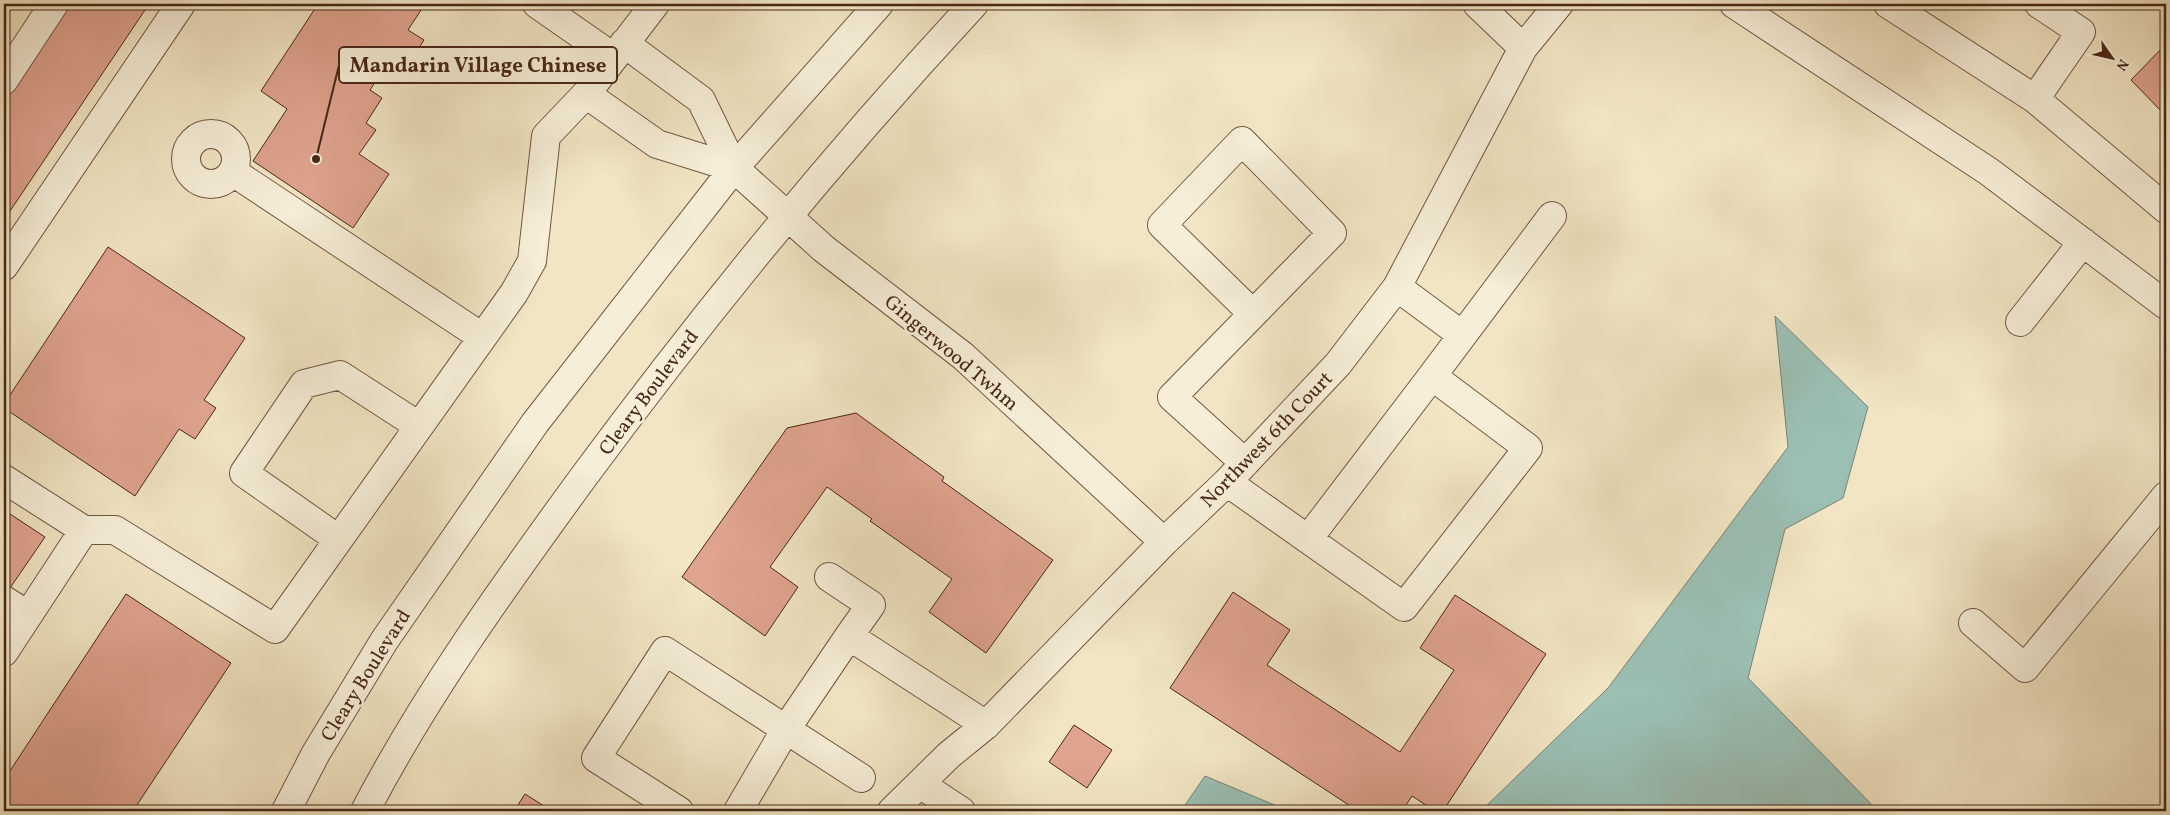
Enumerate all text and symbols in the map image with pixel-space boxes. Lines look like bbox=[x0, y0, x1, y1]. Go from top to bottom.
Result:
north arrow bbox=[2088, 32, 2138, 82]
callout: Mandarin Village Chinese bbox=[339, 47, 617, 83]
text: Mandarin Village Chinese bbox=[350, 52, 606, 81]
text: N bbox=[2111, 55, 2132, 74]
street label: Gingerwood Twhm bbox=[877, 289, 1024, 418]
street label: Cleary Boulevard bbox=[593, 325, 706, 462]
street label: Northwest 6th Court bbox=[1195, 366, 1340, 515]
street label: Cleary Boulevard bbox=[315, 605, 419, 747]

